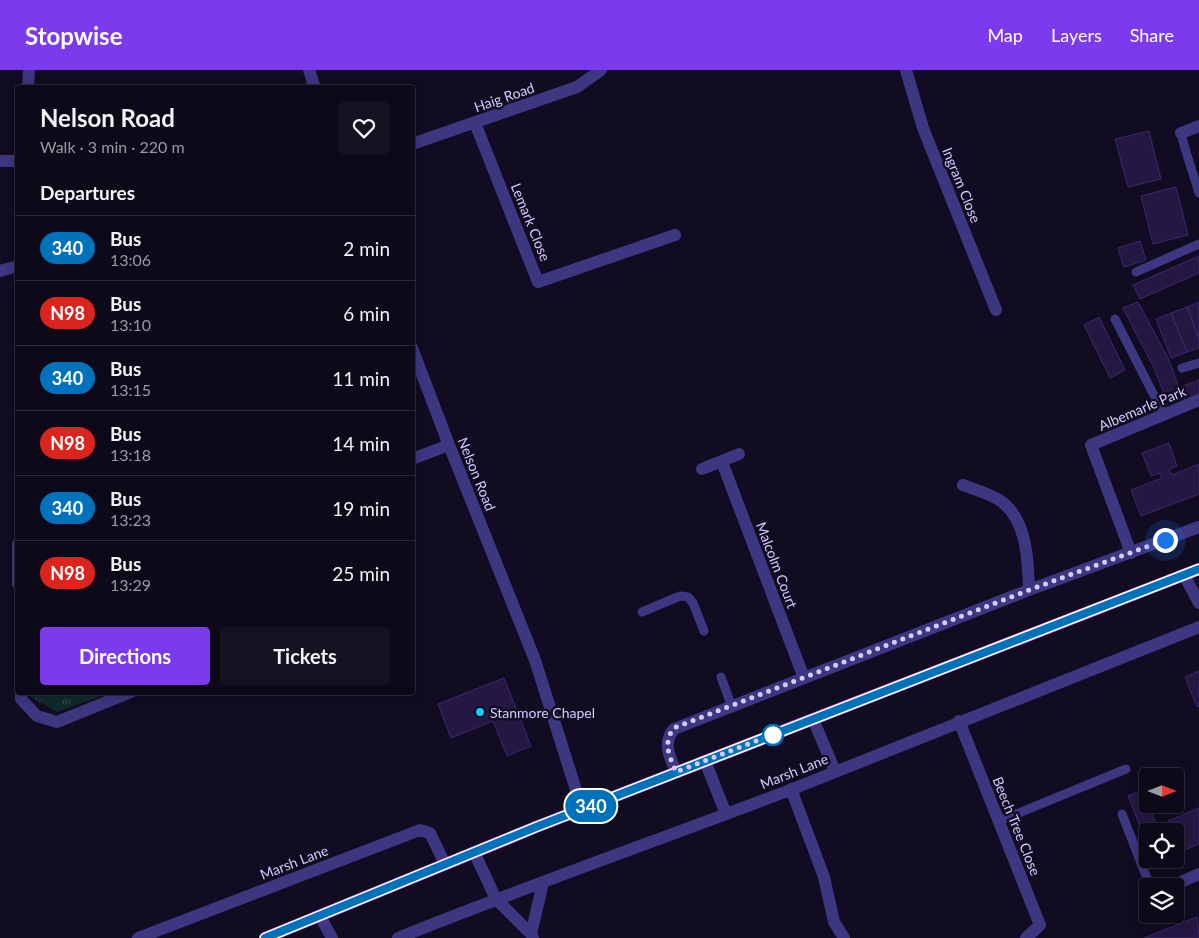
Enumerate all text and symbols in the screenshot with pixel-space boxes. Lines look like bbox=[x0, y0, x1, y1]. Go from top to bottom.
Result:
text: Stopwise bbox=[25, 21, 122, 50]
text: Map bbox=[987, 24, 1023, 46]
text: Layers bbox=[1051, 24, 1102, 46]
text: Share bbox=[1130, 24, 1174, 46]
street label: Haig Road bbox=[472, 79, 536, 115]
button: heart bbox=[338, 102, 390, 154]
text: Nelson Road bbox=[40, 103, 175, 132]
text: Walk · 3 min · 220 m bbox=[40, 137, 185, 156]
street label: Ingram Close bbox=[939, 145, 985, 225]
text: Departures bbox=[40, 181, 135, 204]
street label: Lemark Close bbox=[508, 181, 554, 263]
text: Bus bbox=[110, 227, 141, 250]
text: 340 bbox=[52, 237, 83, 259]
text: 2 min bbox=[343, 237, 390, 260]
text: 13:06 bbox=[110, 250, 151, 269]
text: Bus bbox=[110, 292, 141, 315]
text: N98 bbox=[50, 302, 85, 324]
text: 6 min bbox=[343, 302, 390, 325]
text: 13:10 bbox=[110, 315, 151, 334]
text: Bus bbox=[110, 357, 141, 380]
text: 340 bbox=[52, 367, 83, 389]
text: 11 min bbox=[332, 367, 390, 390]
text: 13:15 bbox=[110, 380, 151, 399]
street label: Albemarle Park bbox=[1096, 382, 1189, 434]
text: Bus bbox=[110, 422, 141, 445]
text: N98 bbox=[50, 432, 85, 454]
text: 14 min bbox=[332, 432, 390, 455]
street label: Nelson Road bbox=[455, 435, 499, 513]
text: 13:18 bbox=[110, 445, 151, 464]
text: Bus bbox=[110, 487, 141, 510]
text: 340 bbox=[52, 497, 83, 519]
text: 19 min bbox=[332, 497, 390, 520]
text: 13:23 bbox=[110, 510, 151, 529]
street label: Malcolm Court bbox=[753, 519, 801, 611]
your location bbox=[1153, 528, 1178, 553]
text: Bus bbox=[110, 552, 141, 575]
text: N98 bbox=[50, 562, 85, 584]
text: 25 min bbox=[332, 562, 390, 585]
text: 13:29 bbox=[110, 575, 151, 594]
button: Directions bbox=[40, 627, 210, 685]
button: Tickets bbox=[220, 627, 390, 685]
place label: Stanmore Chapel bbox=[490, 704, 595, 721]
marker: Stanmore Chapel bbox=[474, 706, 486, 718]
unlabelled marker bbox=[762, 724, 784, 746]
street label: Marsh Lane bbox=[758, 750, 830, 792]
north arrow bbox=[1139, 768, 1184, 812]
map controls bbox=[1139, 768, 1184, 923]
street label: Beech Tree Close bbox=[989, 774, 1045, 878]
line badge: 340 bbox=[562, 790, 620, 822]
text: 340 bbox=[575, 795, 607, 817]
button: locate bbox=[1139, 823, 1184, 868]
street label: Marsh Lane bbox=[258, 841, 330, 883]
button: layers bbox=[1139, 878, 1184, 923]

